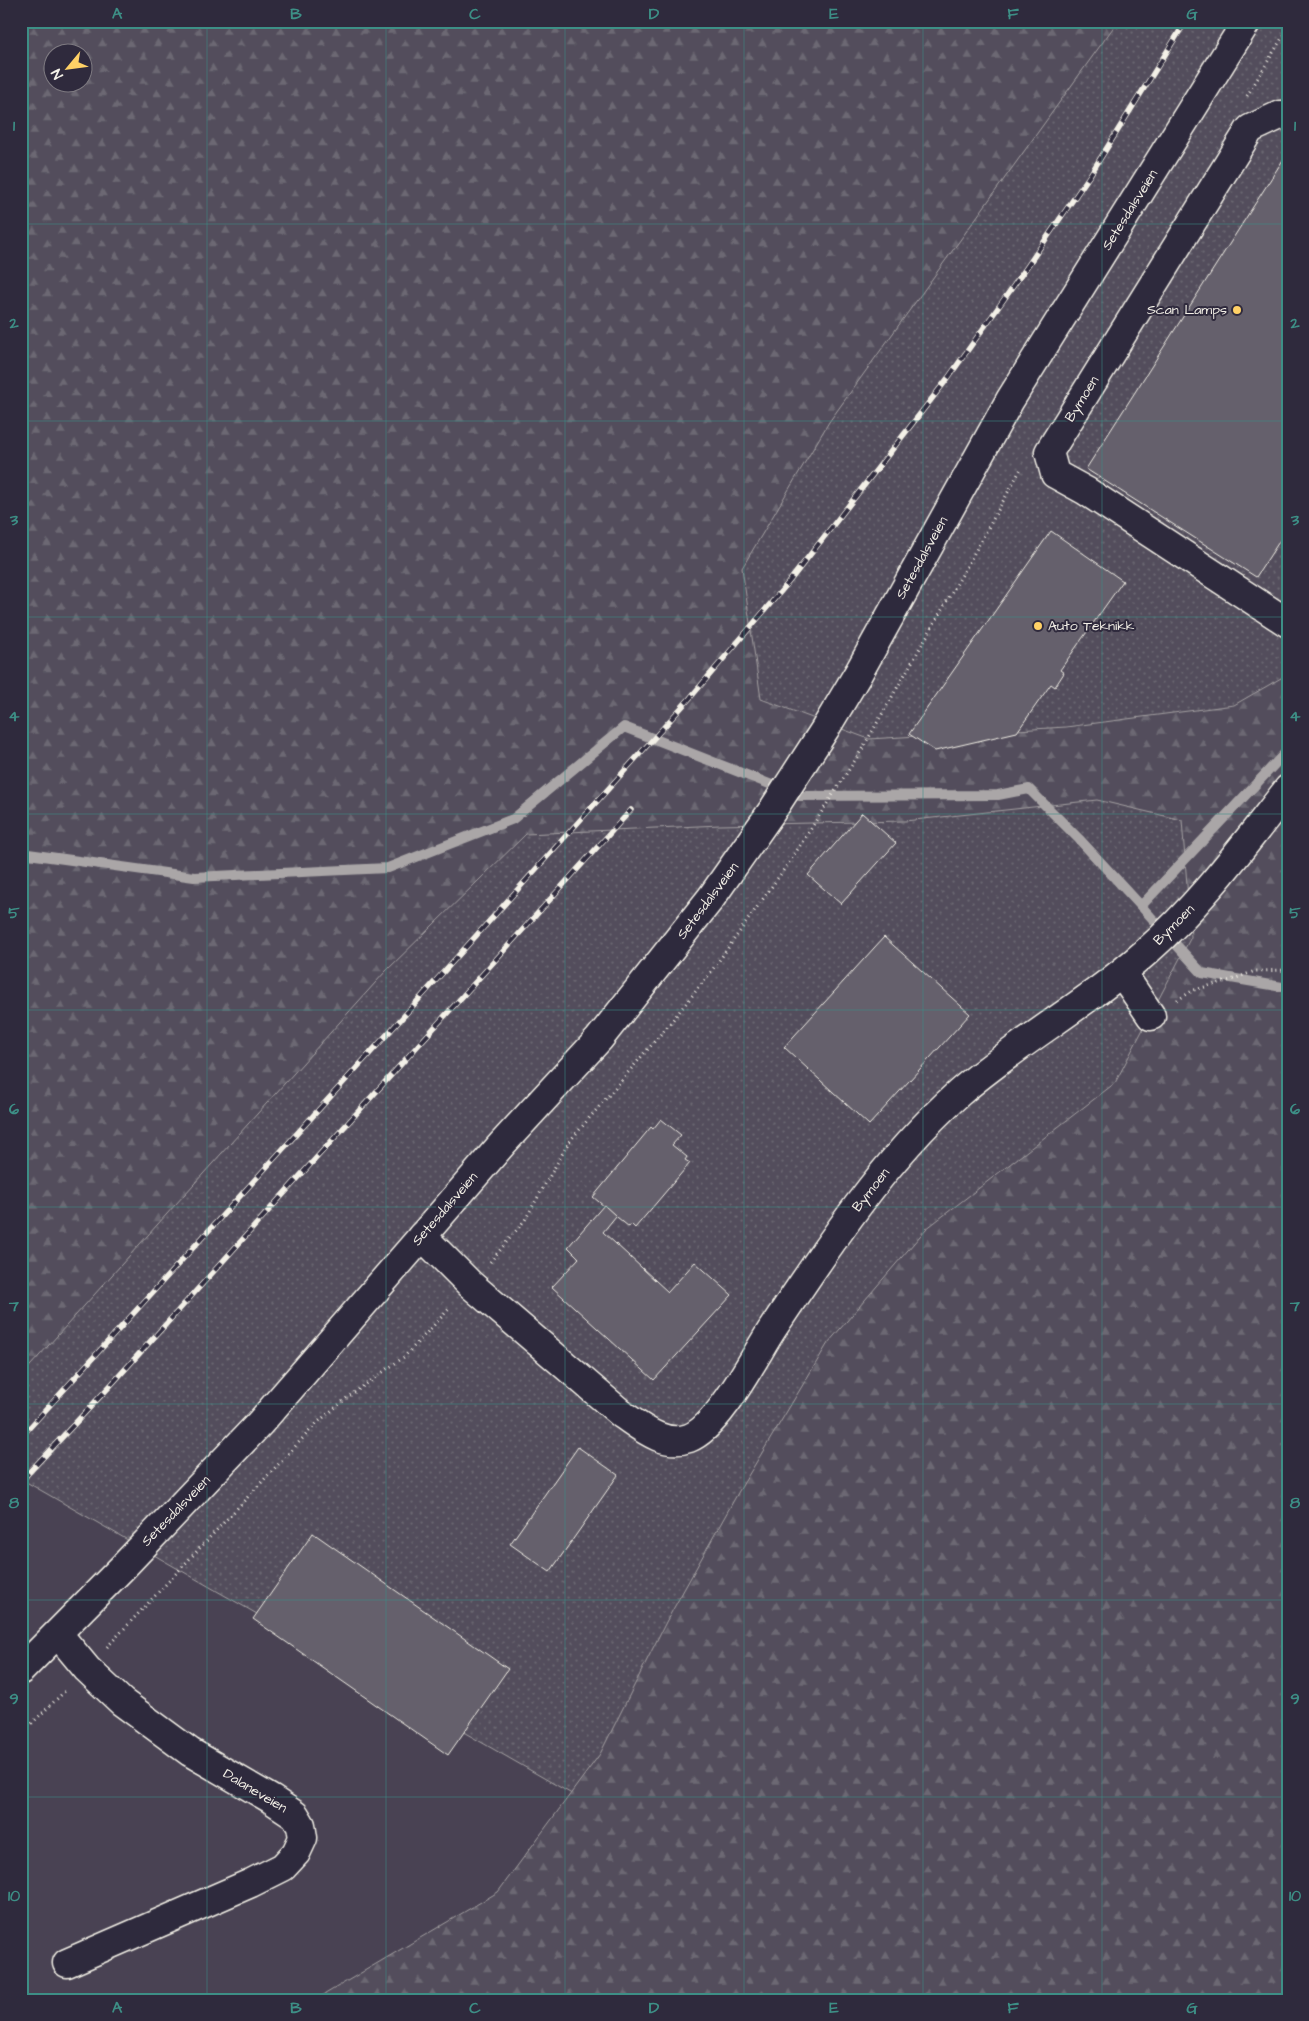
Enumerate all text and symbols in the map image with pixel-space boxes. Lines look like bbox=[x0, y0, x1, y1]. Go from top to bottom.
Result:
text: A bbox=[112, 3, 123, 25]
text: B bbox=[290, 3, 302, 25]
text: C bbox=[469, 3, 481, 25]
text: D bbox=[649, 3, 660, 25]
text: E bbox=[829, 3, 839, 25]
text: F bbox=[1007, 3, 1019, 25]
text: G bbox=[1186, 3, 1198, 25]
north arrow bbox=[42, 42, 92, 92]
text: N bbox=[47, 65, 68, 83]
text: 1 bbox=[13, 115, 16, 137]
text: 1 bbox=[1294, 115, 1297, 137]
street label: Setesdalsveien bbox=[1097, 166, 1163, 254]
place label: Scan Lamps bbox=[1147, 300, 1227, 320]
marker: Scan Lamps bbox=[1231, 304, 1243, 316]
text: 2 bbox=[8, 312, 19, 334]
text: 2 bbox=[1289, 312, 1300, 334]
street label: Bymoen bbox=[1060, 372, 1104, 426]
text: 3 bbox=[9, 509, 19, 531]
text: 3 bbox=[1290, 509, 1300, 531]
street label: Setesdalsveien bbox=[891, 513, 953, 603]
place label: Auto Teknikk bbox=[1048, 616, 1135, 636]
marker: Auto Teknikk bbox=[1032, 620, 1044, 632]
text: 4 bbox=[9, 705, 20, 727]
text: 4 bbox=[1290, 705, 1301, 727]
street label: Setesdalsveien bbox=[672, 858, 744, 944]
street label: Bymoen bbox=[1149, 900, 1199, 950]
text: 5 bbox=[8, 902, 20, 924]
text: 5 bbox=[1289, 902, 1301, 924]
text: 6 bbox=[9, 1098, 19, 1120]
text: 6 bbox=[1290, 1098, 1300, 1120]
street label: Bymoen bbox=[847, 1164, 895, 1216]
street label: Setesdalsveien bbox=[407, 1168, 483, 1250]
text: 7 bbox=[8, 1295, 19, 1317]
text: 7 bbox=[1289, 1295, 1300, 1317]
street label: Setesdalsveien bbox=[137, 1471, 215, 1551]
text: 8 bbox=[9, 1492, 20, 1514]
text: 8 bbox=[1290, 1492, 1301, 1514]
text: 9 bbox=[9, 1688, 19, 1710]
text: 9 bbox=[1290, 1688, 1300, 1710]
street label: Dalaneveien bbox=[219, 1764, 291, 1818]
text: 10 bbox=[8, 1885, 20, 1907]
text: 10 bbox=[1289, 1885, 1301, 1907]
text: A bbox=[112, 1997, 123, 2019]
text: B bbox=[290, 1997, 302, 2019]
text: C bbox=[469, 1997, 481, 2019]
text: D bbox=[649, 1997, 660, 2019]
text: E bbox=[829, 1997, 839, 2019]
text: F bbox=[1007, 1997, 1019, 2019]
text: G bbox=[1186, 1997, 1198, 2019]

